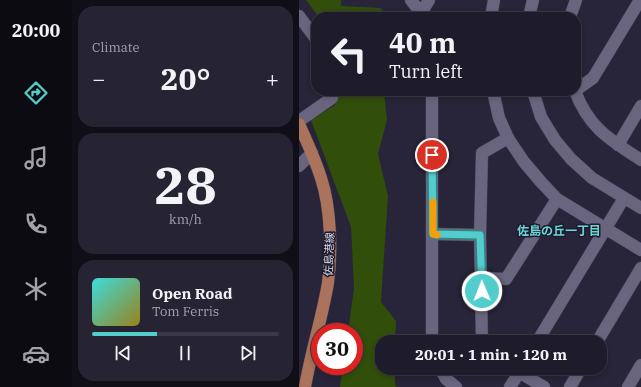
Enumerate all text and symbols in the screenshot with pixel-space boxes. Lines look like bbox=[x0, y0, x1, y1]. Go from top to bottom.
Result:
text: 20:00 bbox=[12, 19, 60, 42]
text: 40 m bbox=[389, 24, 456, 61]
icon: left bbox=[323, 28, 375, 80]
text: Climate bbox=[92, 39, 139, 56]
text: 20° bbox=[160, 59, 211, 98]
text: Turn left bbox=[389, 60, 463, 83]
text: − bbox=[92, 64, 105, 93]
text: + bbox=[266, 64, 279, 93]
icon: directions bbox=[22, 79, 50, 107]
pin bbox=[415, 138, 449, 172]
icon: music bbox=[22, 144, 50, 172]
icon: arrive bbox=[421, 144, 443, 166]
text: 28 bbox=[154, 151, 217, 218]
icon: phone bbox=[22, 210, 50, 238]
text: km/h bbox=[169, 211, 202, 228]
district label: 佐島の丘一丁目 bbox=[517, 223, 601, 238]
street label: 佐島港線 bbox=[321, 232, 337, 276]
position arrow bbox=[461, 270, 503, 312]
icon: climate bbox=[22, 275, 50, 303]
text: Open Road bbox=[152, 284, 232, 303]
text: Tom Ferris bbox=[152, 303, 219, 320]
speed limit sign: 30 bbox=[311, 323, 363, 375]
icon: car bbox=[22, 340, 50, 368]
icon: previous bbox=[112, 342, 134, 364]
icon: pause bbox=[174, 342, 196, 364]
icon: next bbox=[237, 342, 259, 364]
text: 20:01 · 1 min · 120 m bbox=[415, 345, 567, 364]

